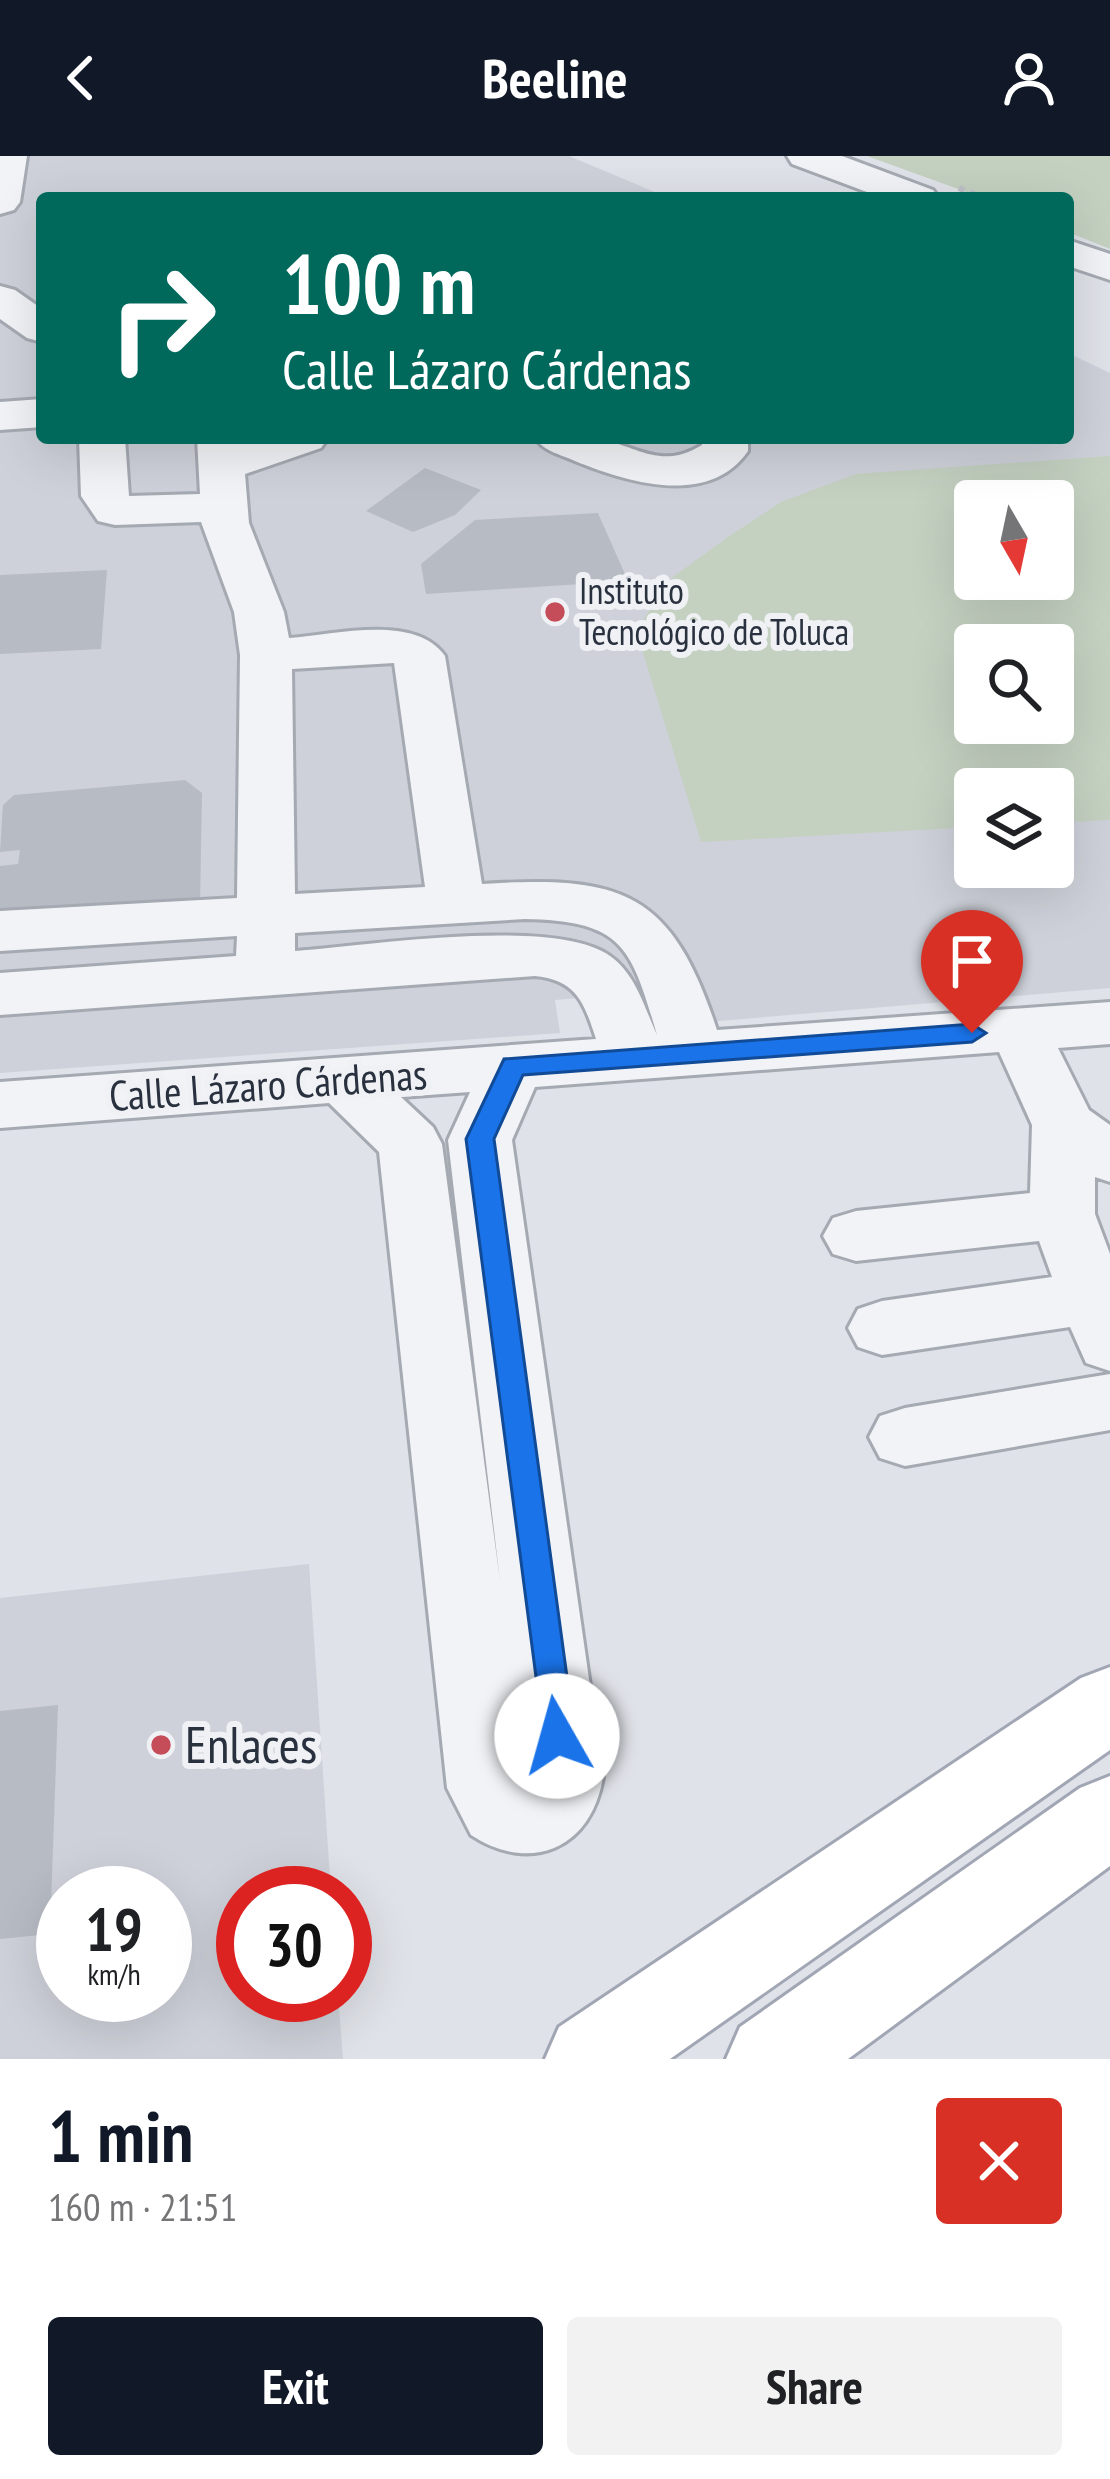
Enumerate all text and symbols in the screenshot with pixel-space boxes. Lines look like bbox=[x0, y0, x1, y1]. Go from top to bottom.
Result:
text: Beeline bbox=[482, 43, 628, 113]
icon: back bbox=[48, 45, 114, 111]
icon: person bbox=[996, 45, 1062, 111]
text: 100 m bbox=[282, 228, 475, 337]
icon: right bbox=[84, 240, 240, 396]
text: Calle Lázaro Cárdenas bbox=[282, 334, 692, 404]
north arrow bbox=[954, 480, 1074, 600]
map controls bbox=[954, 480, 1074, 888]
place label: Instituto Tecnológico de Toluca bbox=[579, 567, 849, 655]
marker: Instituto Tecnológico de Toluca bbox=[542, 599, 568, 625]
button: search bbox=[954, 624, 1074, 744]
button: layers bbox=[954, 768, 1074, 888]
pin bbox=[921, 910, 1023, 1033]
icon: arrive bbox=[939, 928, 1005, 994]
street label: Calle Lázaro Cárdenas bbox=[107, 1046, 429, 1123]
position arrow bbox=[494, 1673, 620, 1799]
place label: Enlaces bbox=[185, 1711, 317, 1777]
marker: Enlaces bbox=[148, 1732, 174, 1758]
speed limit sign: 30 bbox=[216, 1866, 372, 2022]
text: 19 bbox=[85, 1890, 143, 1968]
text: km/h bbox=[87, 1954, 141, 1993]
text: 1 min bbox=[48, 2089, 193, 2182]
button: close bbox=[936, 2098, 1062, 2224]
text: 160 m · 21:51 bbox=[48, 2181, 237, 2232]
button: Exit bbox=[48, 2317, 543, 2455]
button: Share bbox=[567, 2317, 1062, 2455]

